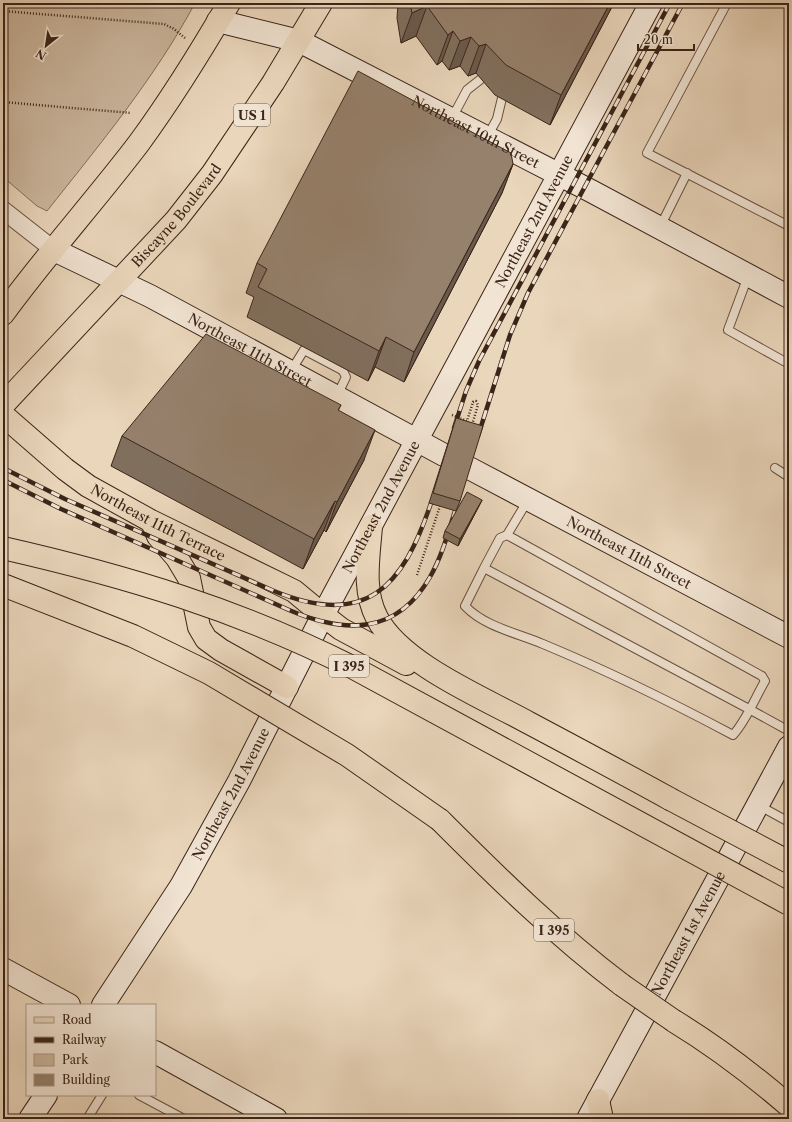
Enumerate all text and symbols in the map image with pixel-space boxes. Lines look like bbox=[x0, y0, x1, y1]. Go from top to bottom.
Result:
north arrow bbox=[26, 26, 66, 66]
scale bar bbox=[638, 26, 694, 52]
text: 20 m bbox=[644, 32, 673, 47]
text: N bbox=[33, 46, 49, 63]
street label: Northeast 10th Street bbox=[409, 91, 543, 172]
road number: US 1 bbox=[234, 104, 270, 126]
street label: Northeast 2nd Avenue bbox=[491, 152, 577, 291]
street label: Biscayne Boulevard bbox=[127, 160, 226, 271]
street label: Northeast 11th Street bbox=[185, 309, 315, 391]
street label: Northeast 2nd Avenue bbox=[338, 437, 424, 576]
street label: Northeast 11th Terrace bbox=[87, 480, 229, 565]
street label: Northeast 11th Street bbox=[564, 512, 694, 593]
road number: I 395 bbox=[329, 655, 369, 677]
street label: Northeast 2nd Avenue bbox=[188, 724, 274, 863]
street label: Northeast 1st Avenue bbox=[647, 868, 729, 999]
road number: I 395 bbox=[534, 919, 574, 941]
legend bbox=[26, 1004, 156, 1096]
text: Road bbox=[62, 1012, 92, 1027]
text: Railway bbox=[62, 1032, 107, 1047]
text: Park bbox=[62, 1052, 89, 1067]
text: Building bbox=[62, 1072, 110, 1087]

